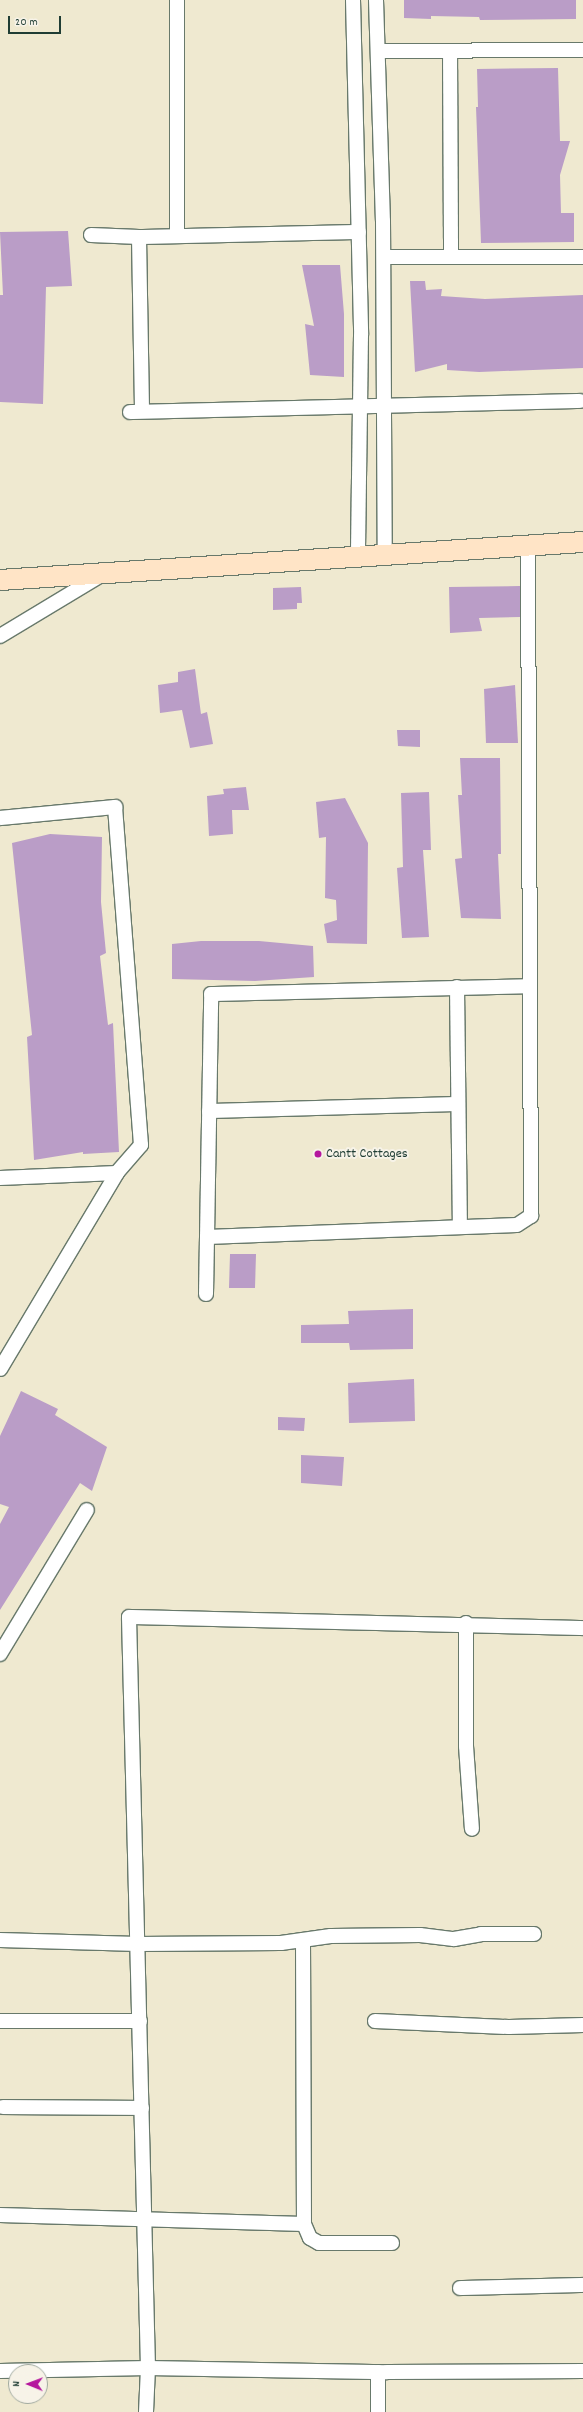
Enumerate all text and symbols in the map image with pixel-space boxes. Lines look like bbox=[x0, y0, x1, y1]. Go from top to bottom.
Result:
scale bar bbox=[10, 8, 63, 34]
text: 20 m bbox=[15, 14, 38, 31]
place label: Cantt Cottages bbox=[326, 1146, 408, 1162]
marker: Cantt Cottages bbox=[313, 1149, 323, 1159]
north arrow bbox=[8, 2364, 48, 2404]
text: N bbox=[9, 2381, 25, 2387]

